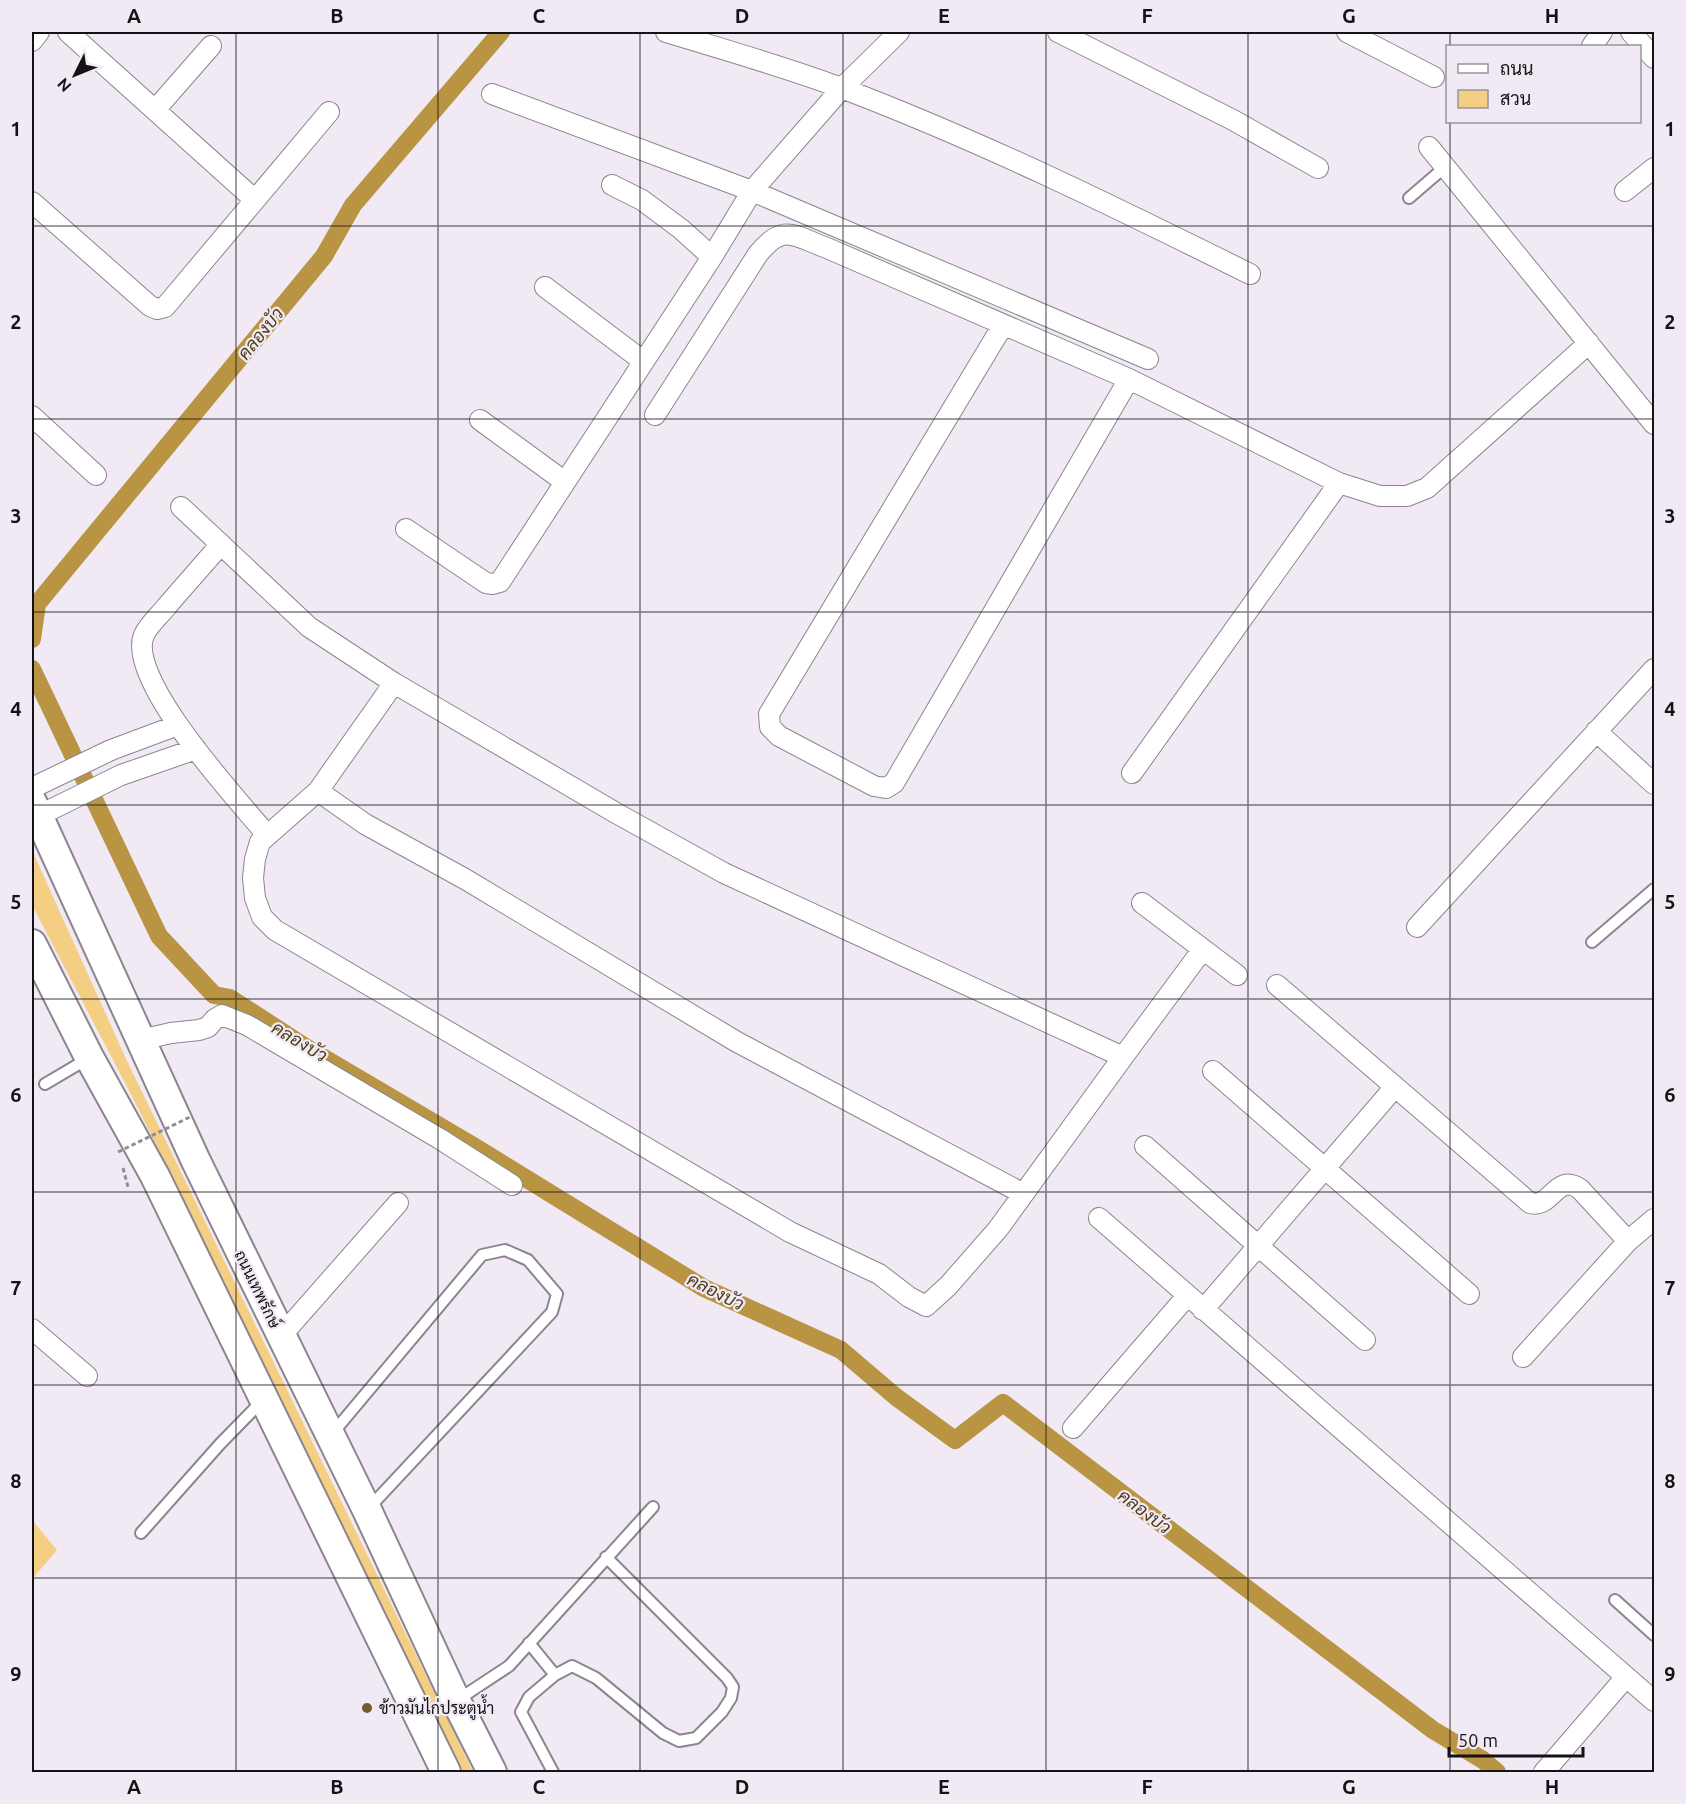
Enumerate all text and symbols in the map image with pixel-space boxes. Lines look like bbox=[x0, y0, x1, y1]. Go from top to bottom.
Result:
text: A bbox=[127, 4, 141, 27]
text: B bbox=[330, 4, 344, 27]
text: C bbox=[533, 4, 546, 27]
text: D bbox=[735, 4, 749, 27]
text: E bbox=[938, 4, 950, 27]
text: F bbox=[1141, 4, 1153, 27]
text: G bbox=[1342, 4, 1356, 27]
text: H bbox=[1545, 4, 1559, 27]
north arrow bbox=[45, 45, 105, 105]
legend bbox=[1446, 45, 1641, 123]
text: ถนน bbox=[1500, 58, 1533, 78]
text: N bbox=[53, 75, 75, 96]
text: สวน bbox=[1500, 88, 1531, 108]
text: 1 bbox=[10, 117, 22, 140]
text: 1 bbox=[1664, 117, 1676, 140]
water label: คลองบัว bbox=[233, 303, 287, 363]
text: 2 bbox=[10, 310, 22, 333]
text: 2 bbox=[1664, 310, 1676, 333]
text: 3 bbox=[10, 504, 22, 527]
text: 3 bbox=[1664, 504, 1676, 527]
text: 4 bbox=[10, 697, 22, 720]
text: 4 bbox=[1664, 697, 1676, 720]
text: 5 bbox=[10, 890, 22, 913]
text: 5 bbox=[1664, 890, 1676, 913]
water label: คลองบัว bbox=[269, 1017, 331, 1065]
text: 6 bbox=[10, 1083, 22, 1106]
text: 6 bbox=[1664, 1083, 1676, 1106]
street label: ถนนเทพรักษ์ bbox=[231, 1246, 287, 1331]
water label: คลองบัว bbox=[684, 1268, 748, 1314]
text: 7 bbox=[10, 1276, 22, 1299]
text: 7 bbox=[1664, 1276, 1676, 1299]
text: 8 bbox=[10, 1469, 22, 1492]
text: 8 bbox=[1664, 1469, 1676, 1492]
water label: คลองบัว bbox=[1115, 1485, 1175, 1537]
text: 9 bbox=[10, 1662, 22, 1685]
text: 9 bbox=[1664, 1662, 1676, 1685]
place label: ข้าวมันไก่ประตูน้ำ bbox=[379, 1694, 494, 1720]
marker: ข้าวมันไก่ประตูน้ำ bbox=[360, 1701, 374, 1715]
scale bar bbox=[1449, 1720, 1582, 1758]
text: 50 m bbox=[1458, 1730, 1498, 1750]
text: A bbox=[127, 1775, 141, 1798]
text: B bbox=[330, 1775, 344, 1798]
text: C bbox=[533, 1775, 546, 1798]
text: D bbox=[735, 1775, 749, 1798]
text: E bbox=[938, 1775, 950, 1798]
text: F bbox=[1141, 1775, 1153, 1798]
text: G bbox=[1342, 1775, 1356, 1798]
text: H bbox=[1545, 1775, 1559, 1798]

